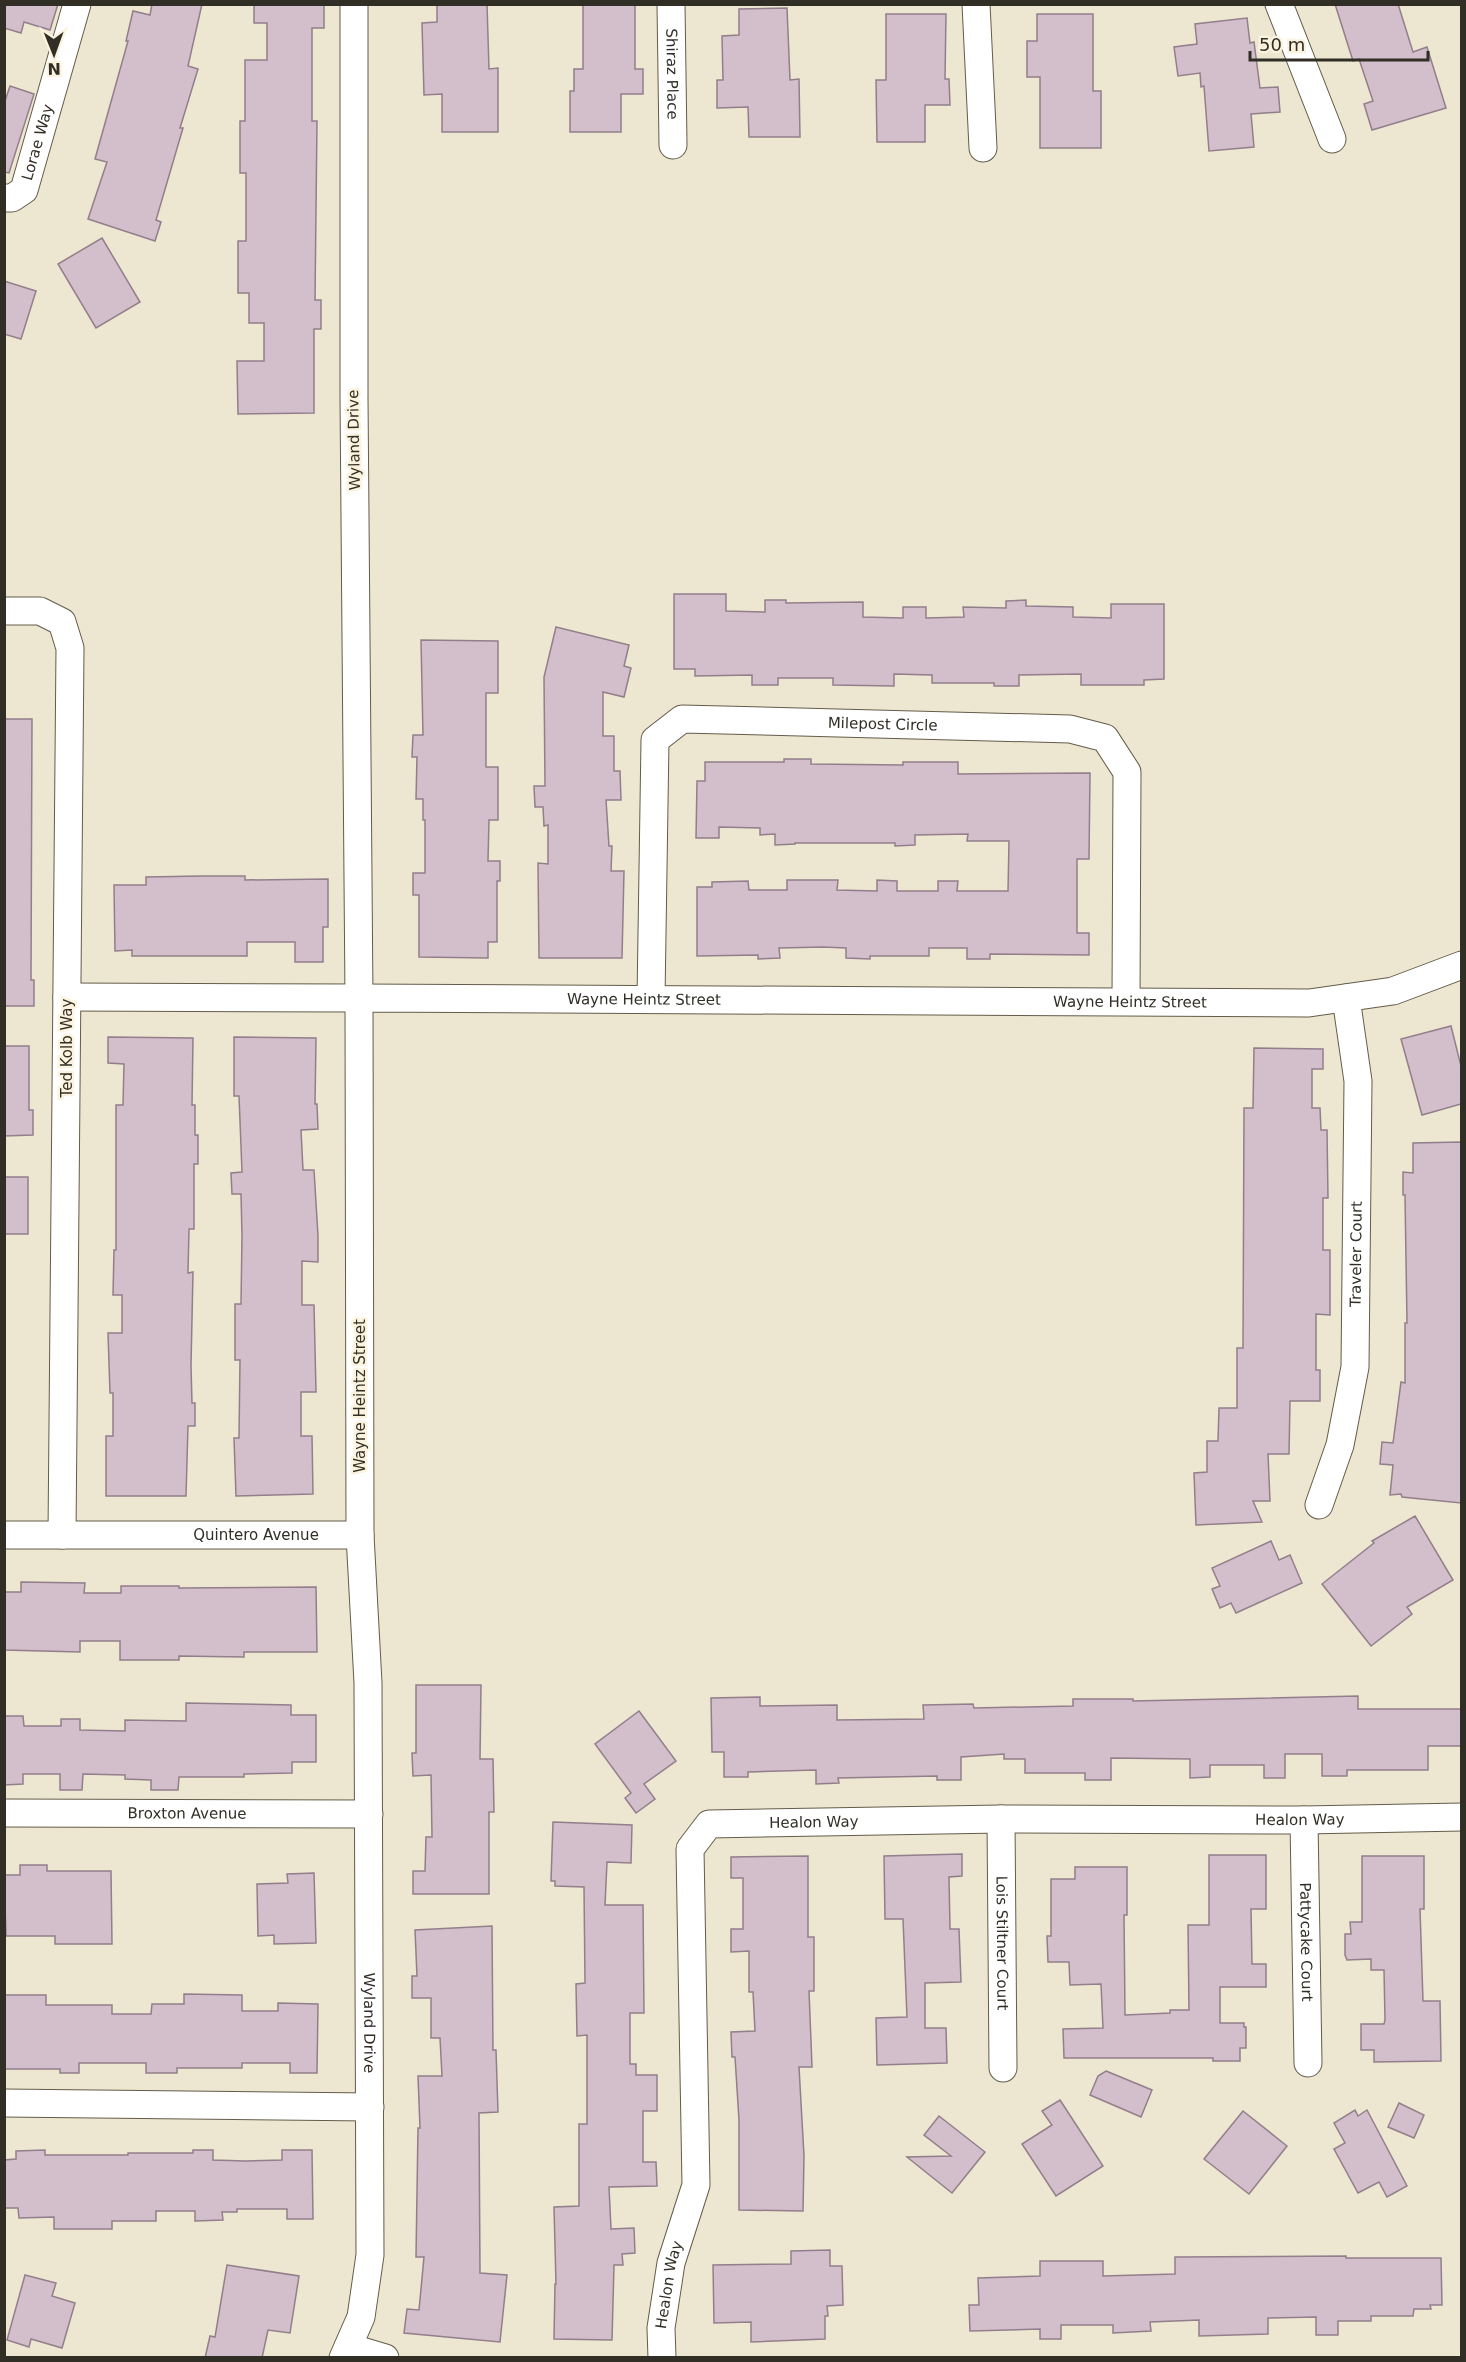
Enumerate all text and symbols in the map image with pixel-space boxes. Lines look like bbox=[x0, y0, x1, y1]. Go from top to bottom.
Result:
north arrow bbox=[24, 24, 84, 84]
scale bar bbox=[1250, 24, 1428, 62]
street label: Shiraz Place bbox=[662, 28, 682, 120]
text: 50 m bbox=[1259, 34, 1305, 55]
text: N bbox=[47, 59, 61, 78]
street label: Lorae Way bbox=[18, 102, 57, 183]
street label: Wyland Drive bbox=[344, 390, 364, 490]
street label: Milepost Circle bbox=[828, 714, 938, 735]
street label: Wayne Heintz Street bbox=[567, 990, 721, 1009]
street label: Wayne Heintz Street bbox=[1053, 993, 1207, 1011]
street label: Ted Kolb Way bbox=[58, 998, 76, 1098]
street label: Traveler Court bbox=[1347, 1201, 1366, 1308]
street label: Wayne Heintz Street bbox=[351, 1319, 369, 1473]
street label: Quintero Avenue bbox=[193, 1526, 319, 1544]
street label: Broxton Avenue bbox=[128, 1804, 246, 1823]
street label: Healon Way bbox=[1255, 1810, 1345, 1829]
street label: Healon Way bbox=[769, 1812, 859, 1832]
street label: Lois Stiltner Court bbox=[992, 1876, 1012, 2011]
street label: Pattycake Court bbox=[1296, 1882, 1316, 2002]
street label: Wyland Drive bbox=[360, 1972, 378, 2073]
street label: Healon Way bbox=[652, 2238, 687, 2330]

